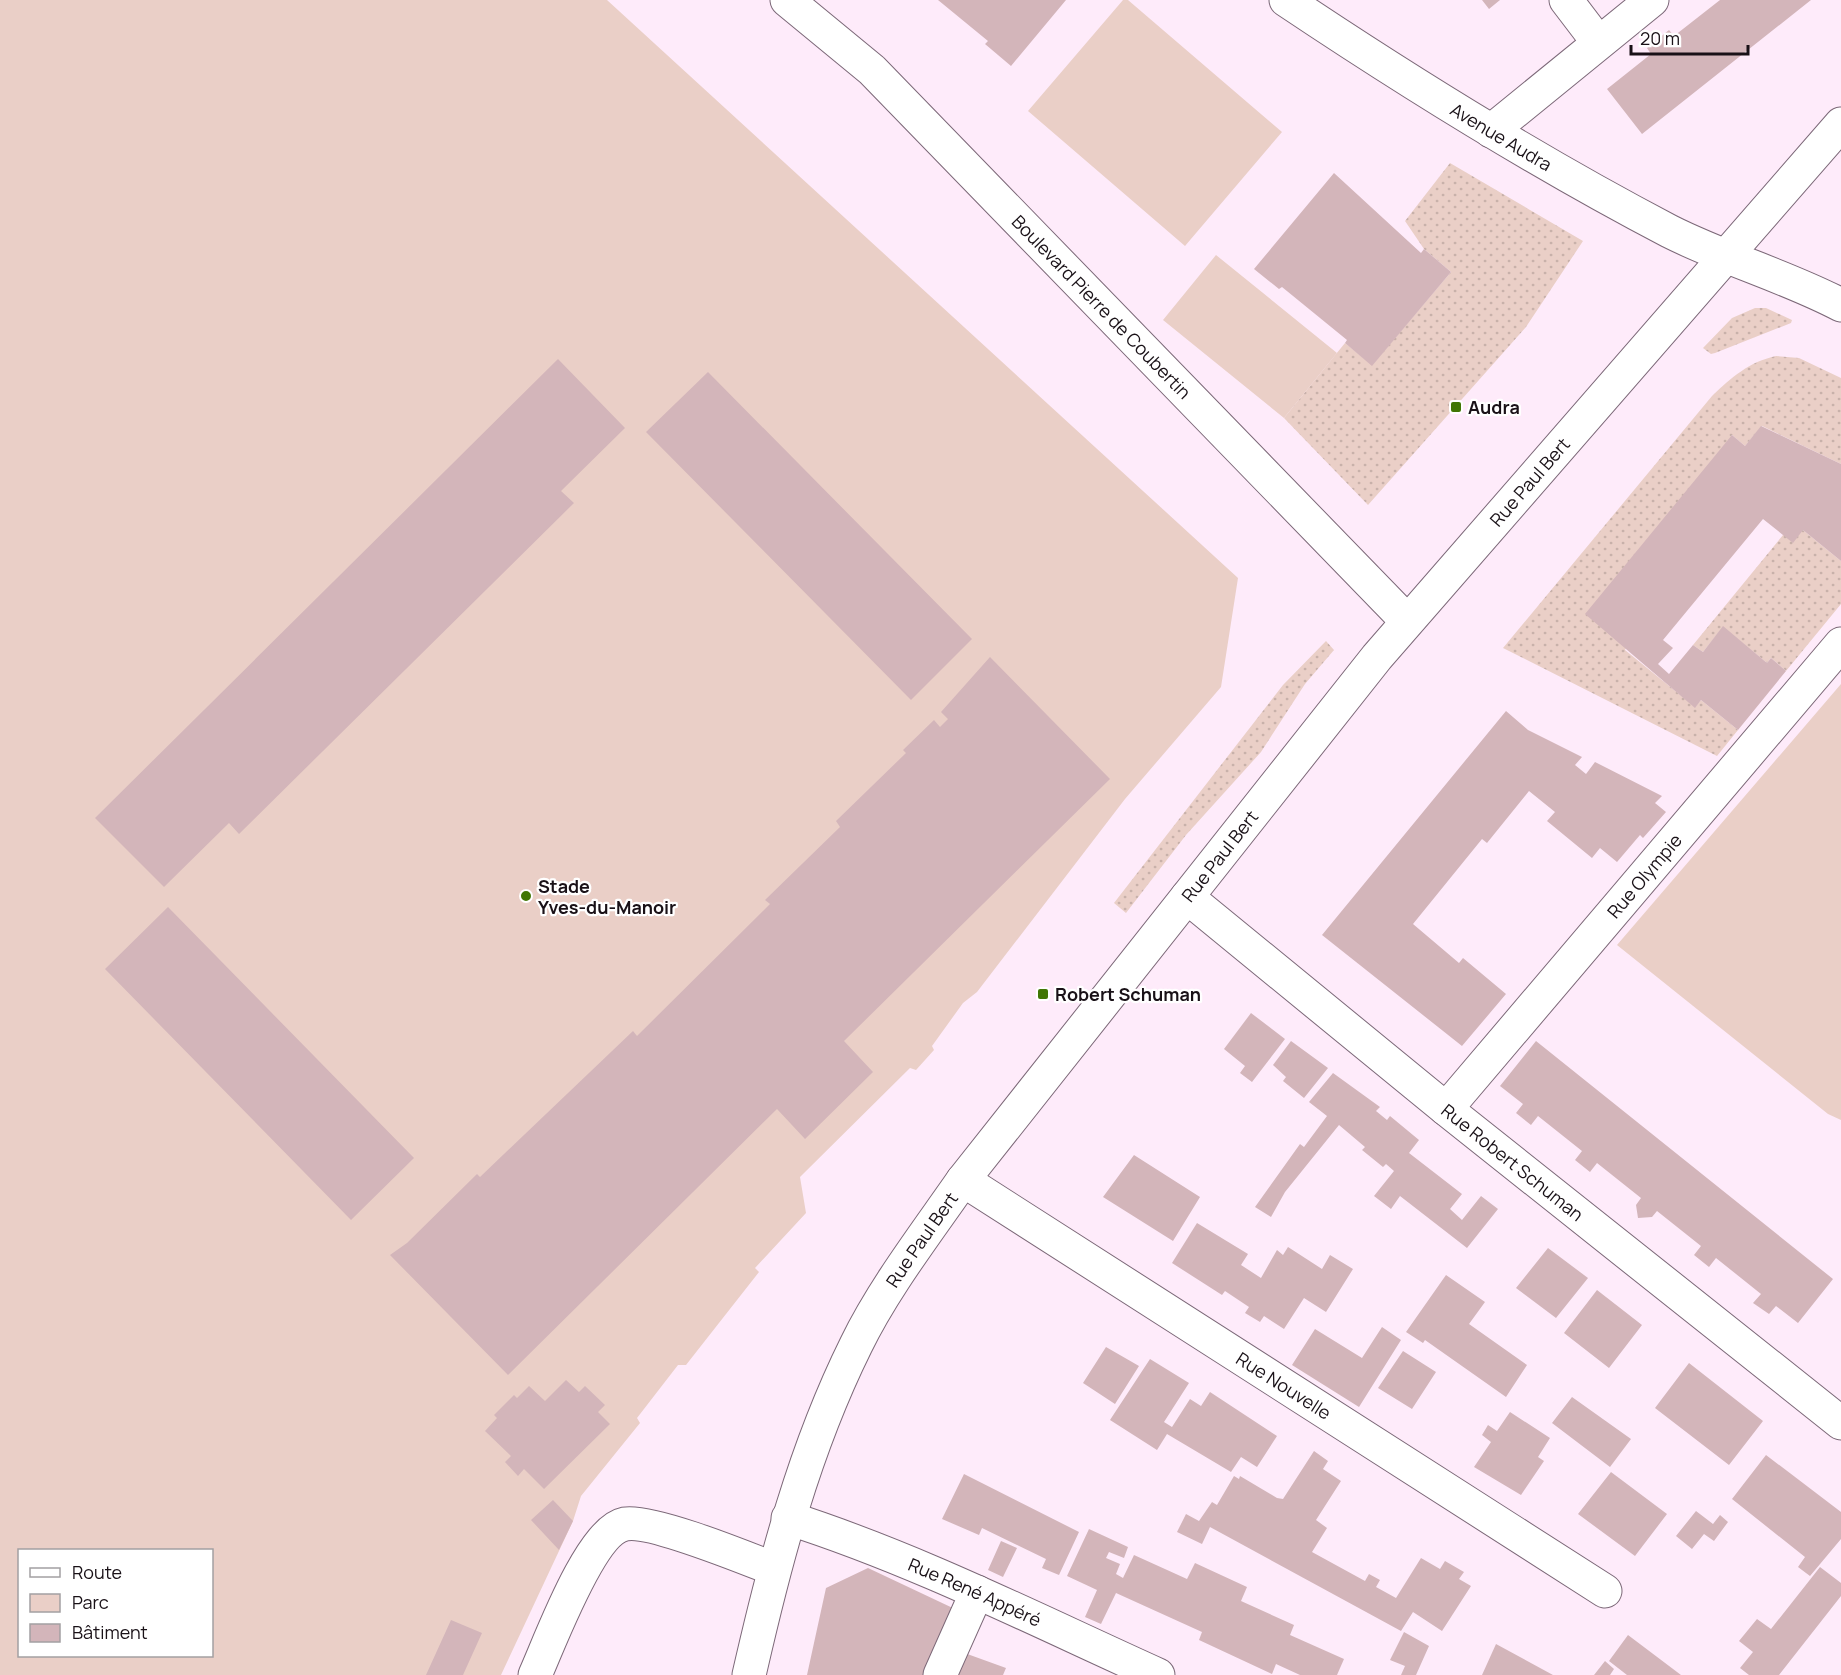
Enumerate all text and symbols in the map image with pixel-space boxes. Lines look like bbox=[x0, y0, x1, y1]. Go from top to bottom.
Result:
scale bar bbox=[1631, 18, 1748, 56]
text: 20 m bbox=[1640, 26, 1680, 50]
street label: Avenue Audra bbox=[1446, 97, 1556, 176]
street label: Boulevard Pierre de Coubertin bbox=[1007, 210, 1197, 404]
place label: Audra bbox=[1468, 395, 1520, 419]
marker: Audra bbox=[1449, 400, 1463, 414]
street label: Rue Paul Bert bbox=[1484, 432, 1575, 531]
street label: Rue Paul Bert bbox=[1176, 805, 1263, 907]
street label: Rue Olympie bbox=[1601, 829, 1687, 923]
place label: Stade Yves-du-Manoir bbox=[538, 874, 676, 919]
marker: Stade Yves-du-Manoir bbox=[519, 889, 533, 903]
place label: Robert Schuman bbox=[1055, 982, 1201, 1006]
marker: Robert Schuman bbox=[1036, 987, 1050, 1001]
street label: Rue Robert Schuman bbox=[1437, 1098, 1589, 1226]
street label: Rue Paul Bert bbox=[880, 1187, 963, 1292]
street label: Rue Nouvelle bbox=[1232, 1346, 1336, 1425]
legend bbox=[18, 1549, 213, 1657]
street label: Rue René Appéré bbox=[905, 1552, 1045, 1632]
text: Route bbox=[72, 1560, 122, 1584]
text: Parc bbox=[72, 1590, 109, 1614]
text: Bâtiment bbox=[72, 1620, 148, 1644]

